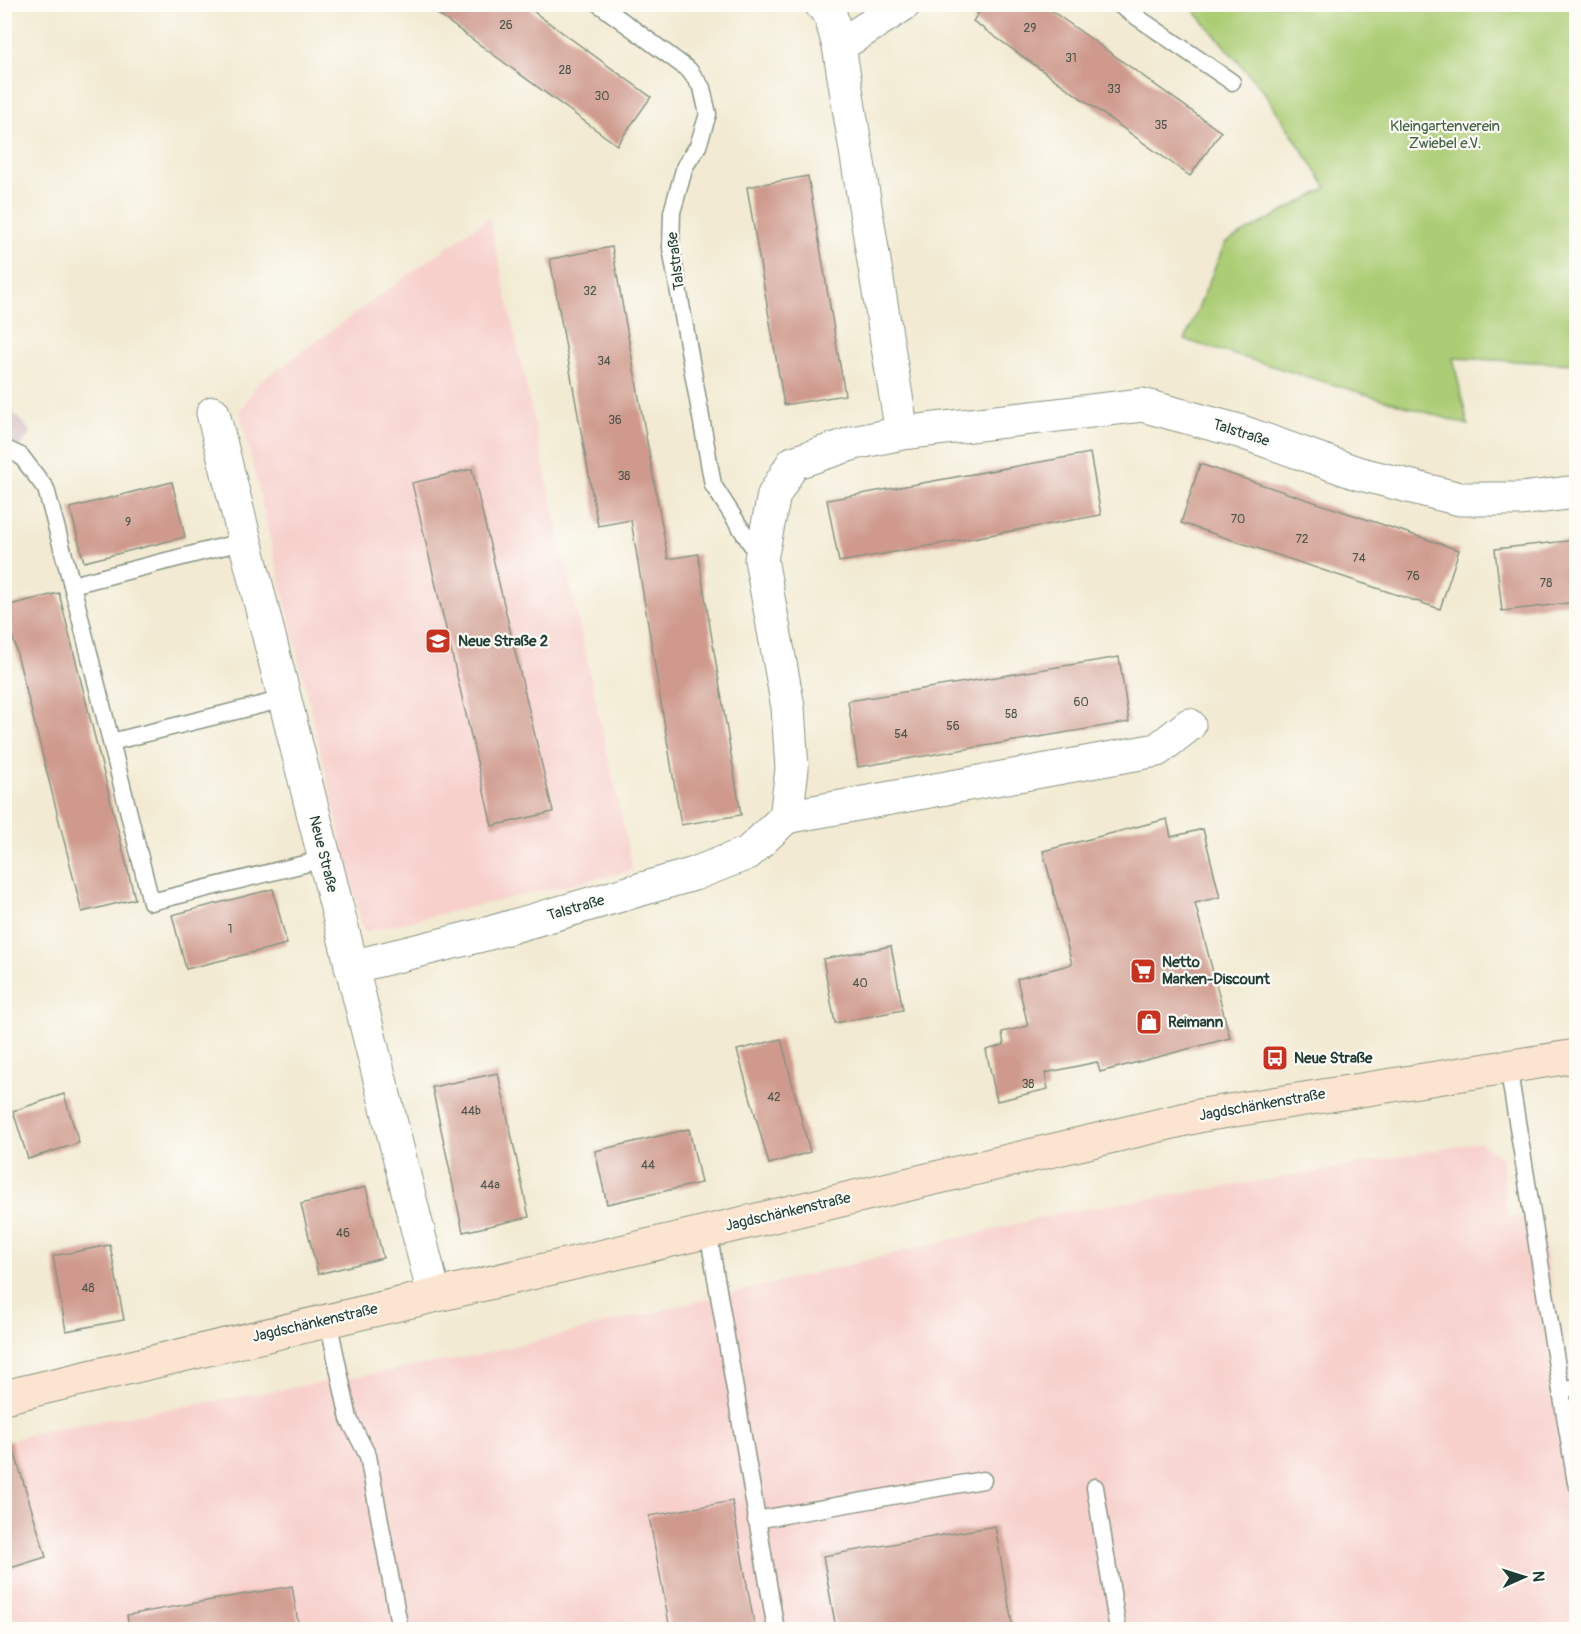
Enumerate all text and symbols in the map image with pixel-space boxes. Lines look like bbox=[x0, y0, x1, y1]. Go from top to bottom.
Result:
house number: 26 bbox=[499, 18, 513, 33]
house number: 29 bbox=[1024, 21, 1036, 36]
house number: 31 bbox=[1065, 51, 1077, 66]
house number: 28 bbox=[559, 63, 571, 78]
house number: 33 bbox=[1107, 82, 1121, 97]
house number: 30 bbox=[595, 89, 609, 104]
park label: Kleingartenverein Zwiebel e.V. bbox=[1390, 117, 1500, 153]
house number: 35 bbox=[1154, 118, 1168, 133]
street label: Talstraße bbox=[663, 230, 689, 291]
house number: 32 bbox=[583, 284, 597, 299]
house number: 34 bbox=[597, 354, 611, 369]
house number: 36 bbox=[608, 413, 622, 428]
street label: Talstraße bbox=[1210, 415, 1272, 451]
house number: 38 bbox=[618, 469, 630, 484]
house number: 70 bbox=[1231, 512, 1245, 527]
house number: 9 bbox=[125, 515, 131, 530]
house number: 72 bbox=[1295, 532, 1309, 547]
house number: 74 bbox=[1352, 551, 1366, 566]
house number: 76 bbox=[1406, 569, 1420, 584]
house number: 78 bbox=[1540, 576, 1552, 591]
school or university icon: Neue Straße 2 bbox=[423, 626, 453, 656]
place label: Neue Straße 2 bbox=[458, 632, 548, 651]
house number: 60 bbox=[1073, 695, 1089, 710]
house number: 58 bbox=[1005, 707, 1017, 722]
house number: 56 bbox=[946, 719, 960, 734]
house number: 54 bbox=[894, 727, 908, 742]
street label: Neue Straße bbox=[304, 814, 342, 895]
street label: Talstraße bbox=[545, 891, 607, 925]
house number: 1 bbox=[228, 922, 232, 937]
place label: Netto Marken-Discount bbox=[1162, 953, 1271, 989]
supermarket icon: Netto Marken-Discount bbox=[1128, 956, 1158, 986]
house number: 40 bbox=[852, 976, 868, 991]
shop icon: Reimann bbox=[1134, 1007, 1164, 1037]
place label: Reimann bbox=[1168, 1013, 1224, 1032]
bus stop icon: Neue Straße bbox=[1260, 1043, 1290, 1073]
place label: Neue Straße bbox=[1294, 1049, 1373, 1068]
house number: 38 bbox=[1022, 1077, 1034, 1092]
street label: Jagdschänkenstraße bbox=[1197, 1084, 1327, 1125]
house number: 42 bbox=[767, 1090, 781, 1105]
house number: 44b bbox=[461, 1104, 481, 1119]
house number: 44 bbox=[641, 1158, 655, 1173]
house number: 44a bbox=[480, 1178, 500, 1193]
street label: Jagdschänkenstraße bbox=[723, 1188, 853, 1236]
house number: 46 bbox=[336, 1226, 350, 1241]
house number: 48 bbox=[81, 1281, 95, 1296]
street label: Jagdschänkenstraße bbox=[250, 1299, 380, 1347]
north arrow bbox=[1494, 1547, 1554, 1607]
text: N bbox=[1528, 1570, 1548, 1582]

